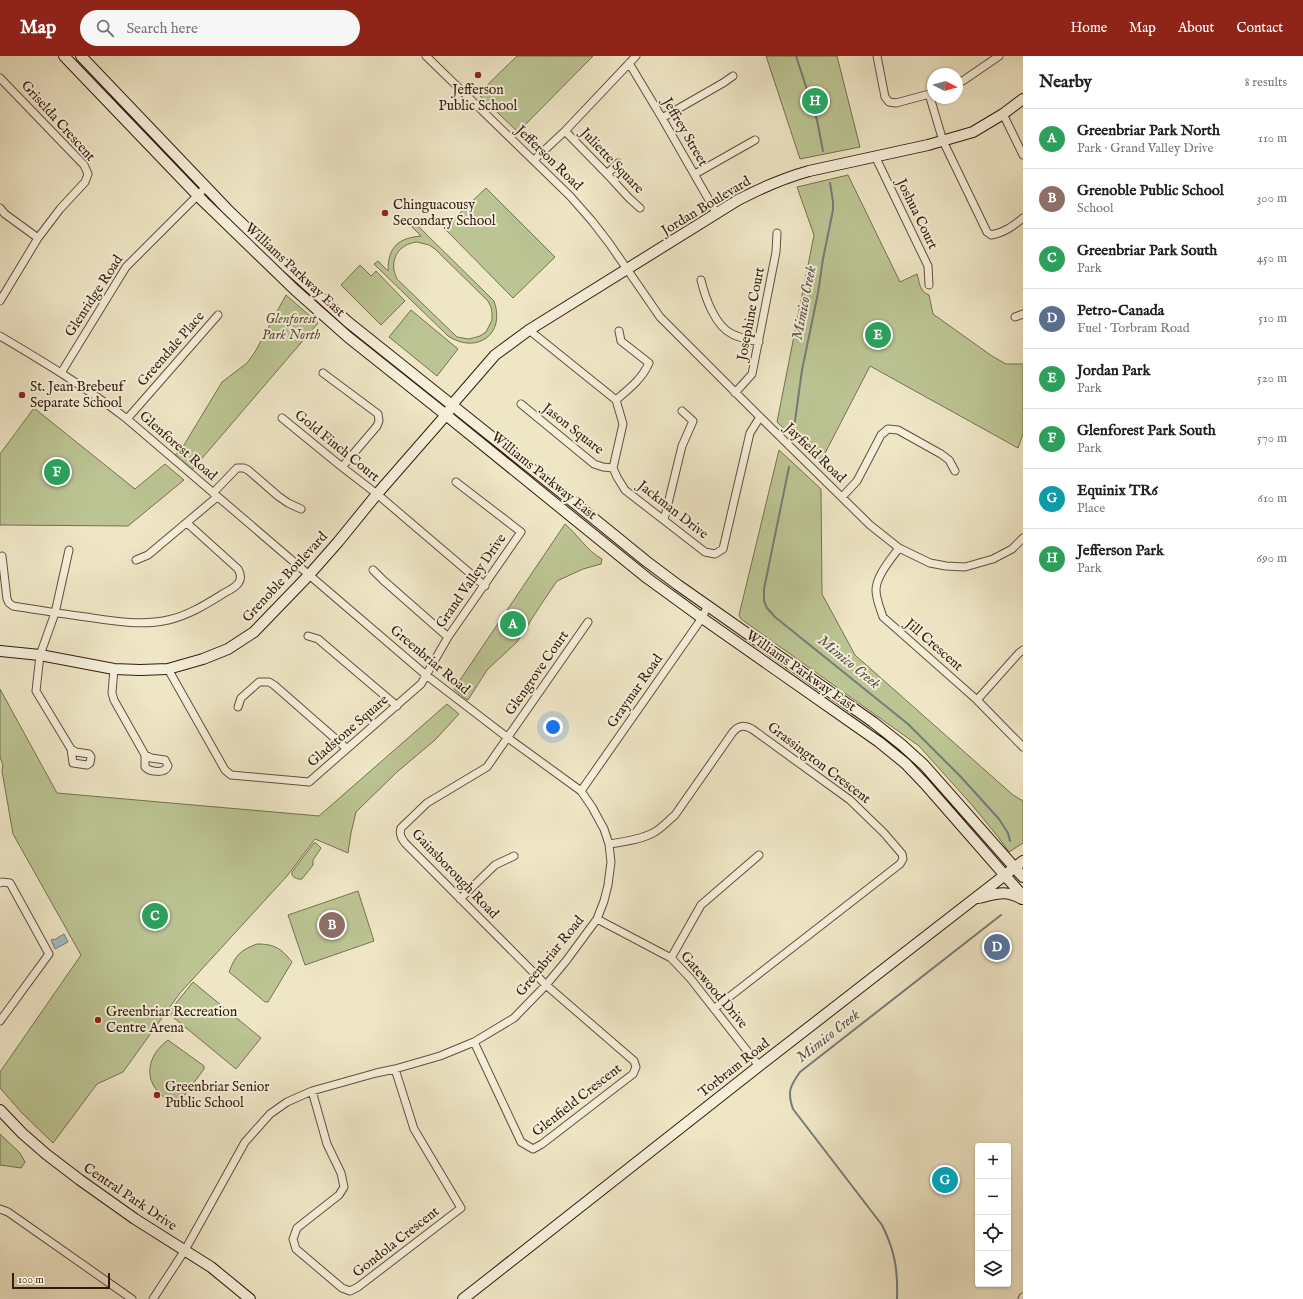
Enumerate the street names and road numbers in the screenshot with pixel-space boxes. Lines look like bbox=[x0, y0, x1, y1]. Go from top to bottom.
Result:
street label: Griselda Crescent bbox=[17, 77, 99, 165]
street label: Jeffrey Street bbox=[657, 93, 712, 170]
street label: Jefferson Road bbox=[510, 120, 587, 195]
street label: Juliette Square bbox=[575, 123, 648, 198]
street label: Jordan Boulevard bbox=[656, 172, 754, 241]
street label: Joshua Court bbox=[891, 174, 942, 252]
street label: Williams Parkway East bbox=[241, 219, 349, 321]
street label: Glenridge Road bbox=[61, 251, 127, 340]
street label: Josephine Court bbox=[733, 266, 769, 364]
street label: Greendale Place bbox=[133, 307, 209, 390]
street label: Jason Square bbox=[537, 398, 608, 459]
street label: Gold Finch Court bbox=[291, 406, 383, 486]
street label: Glenforest Road bbox=[135, 407, 221, 485]
street label: Jayfield Road bbox=[779, 418, 850, 487]
street label: Williams Parkway East bbox=[488, 428, 600, 524]
street label: Jackman Drive bbox=[632, 476, 712, 544]
street label: Grenoble Boulevard bbox=[238, 528, 332, 626]
street label: Grand Valley Drive bbox=[432, 530, 511, 632]
street label: Jill Crescent bbox=[900, 614, 967, 675]
street label: Greenbriar Road bbox=[386, 621, 474, 699]
street label: Williams Parkway East bbox=[742, 626, 860, 716]
street label: Glengrove Court bbox=[501, 627, 573, 719]
street label: Graymar Road bbox=[603, 650, 667, 731]
street label: Gladstone Square bbox=[304, 691, 393, 771]
street label: Grassington Crescent bbox=[764, 718, 874, 808]
street label: Gainsborough Road bbox=[408, 825, 503, 923]
street label: Greenbriar Road bbox=[512, 912, 588, 1000]
street label: Gatewood Drive bbox=[676, 948, 752, 1033]
street label: Torbram Road bbox=[695, 1034, 774, 1101]
street label: Glenfield Crescent bbox=[529, 1059, 626, 1141]
street label: Central Park Drive bbox=[80, 1159, 181, 1235]
street label: Gondola Crescent bbox=[349, 1202, 443, 1281]

